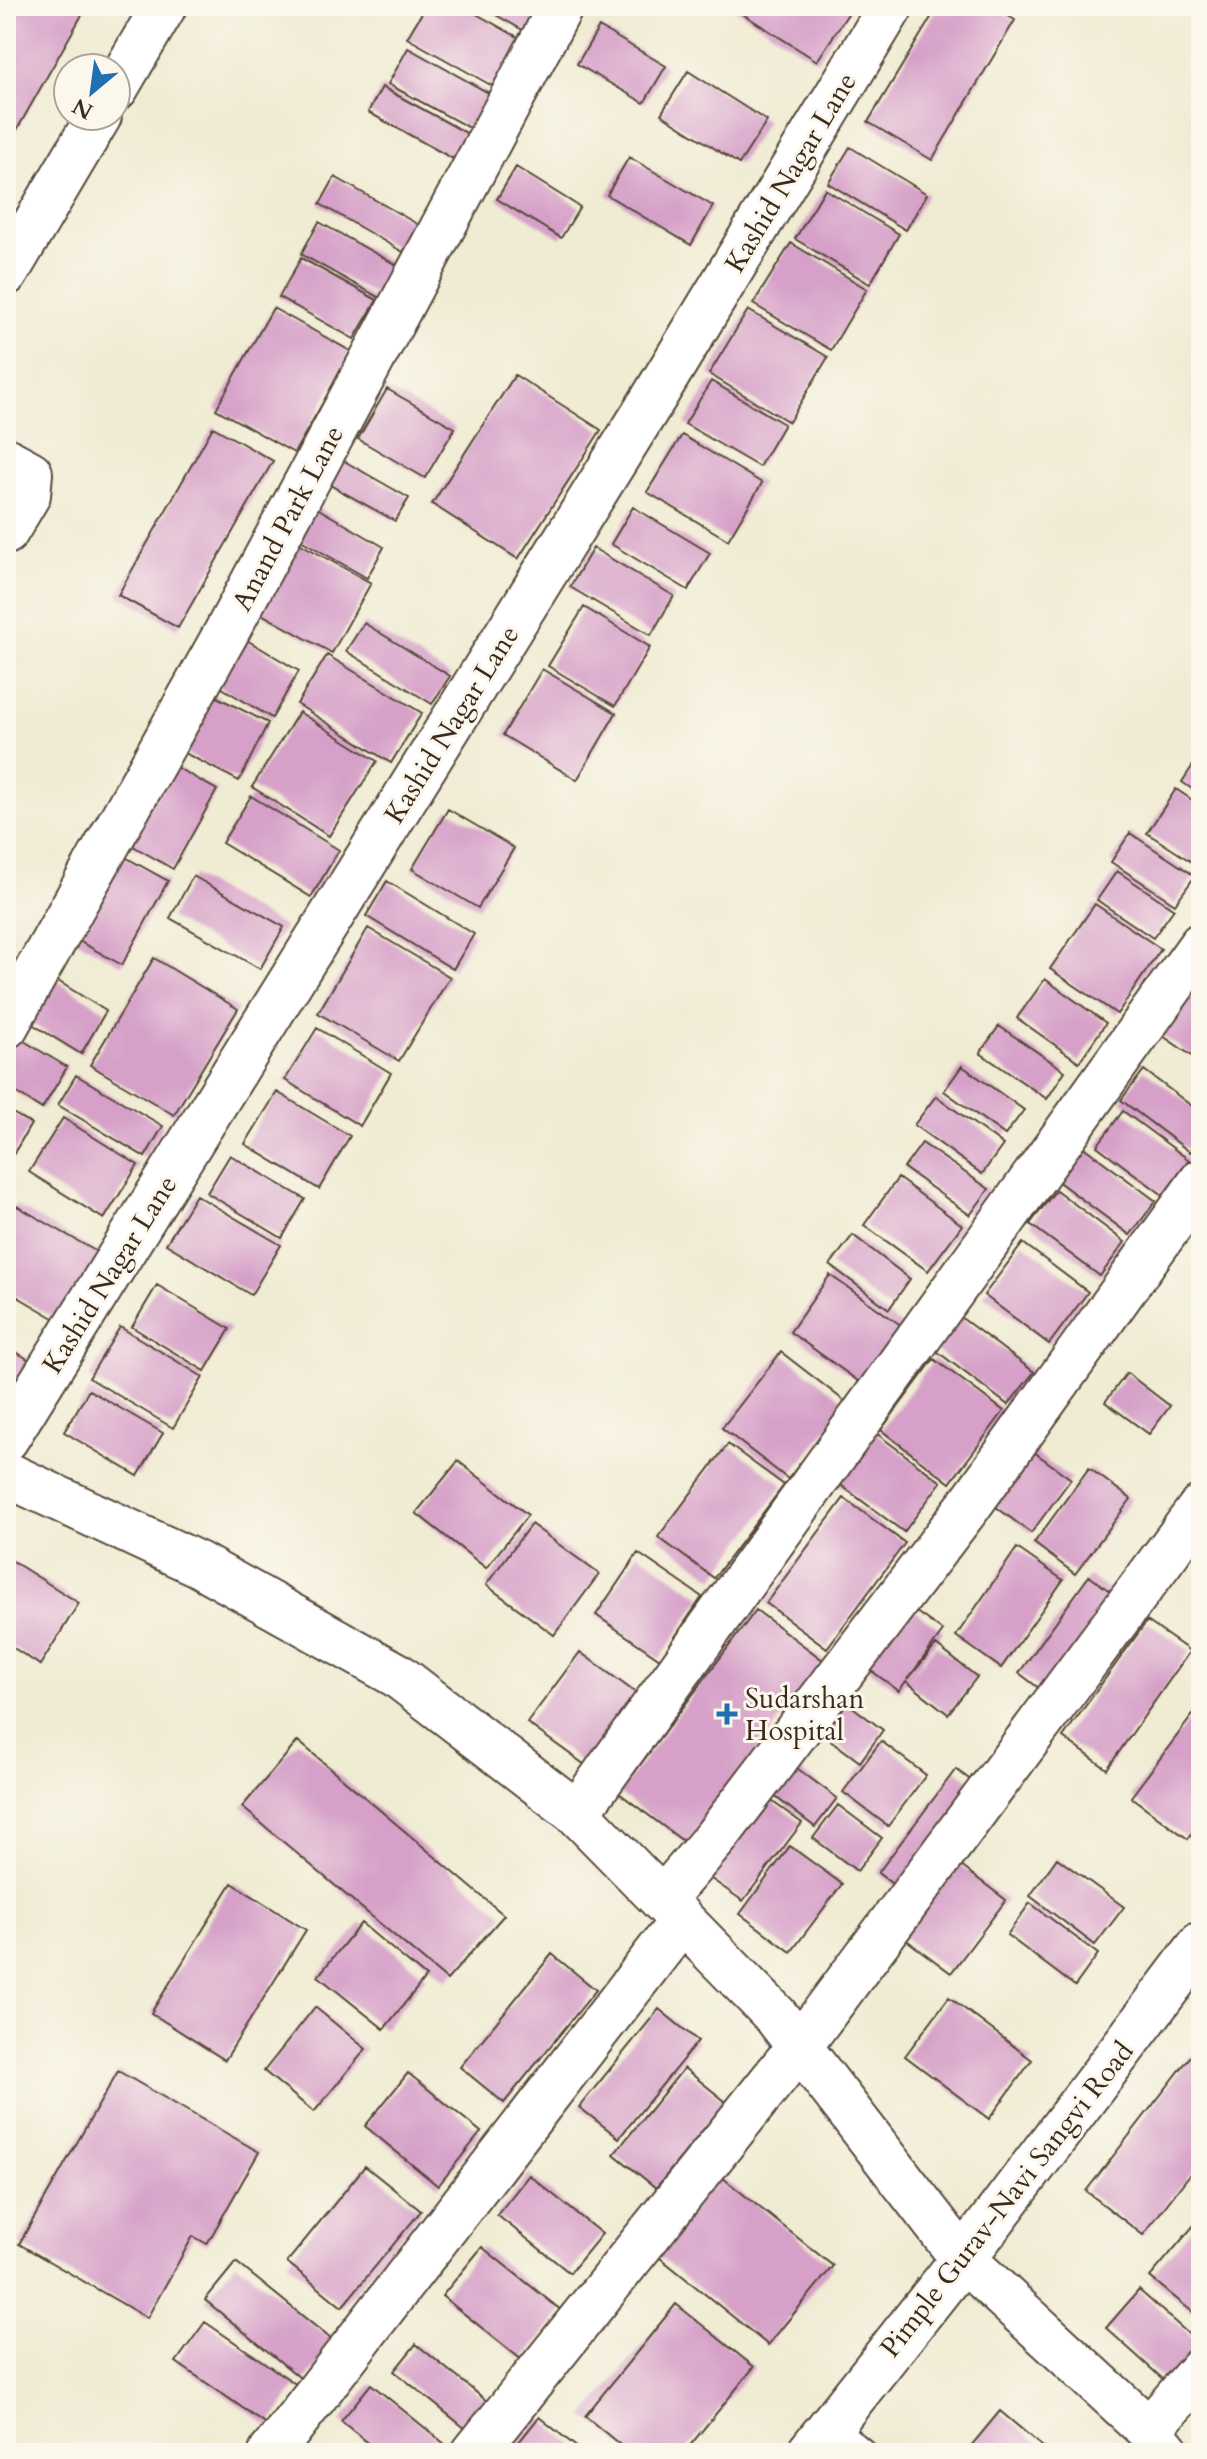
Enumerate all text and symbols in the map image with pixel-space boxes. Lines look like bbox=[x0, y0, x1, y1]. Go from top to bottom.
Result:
north arrow bbox=[52, 52, 132, 132]
street label: Kashid Nagar Lane bbox=[716, 65, 866, 280]
text: N bbox=[67, 91, 98, 126]
street label: Anand Park Lane bbox=[223, 419, 353, 618]
street label: Kashid Nagar Lane bbox=[376, 618, 528, 831]
street label: Kashid Nagar Lane bbox=[34, 1168, 186, 1381]
place label: Sudarshan Hospital bbox=[745, 1680, 864, 1750]
marker: Sudarshan Hospital bbox=[716, 1703, 738, 1725]
street label: Pimple Gurav-Navi Sangvi Road bbox=[871, 2034, 1142, 2365]

